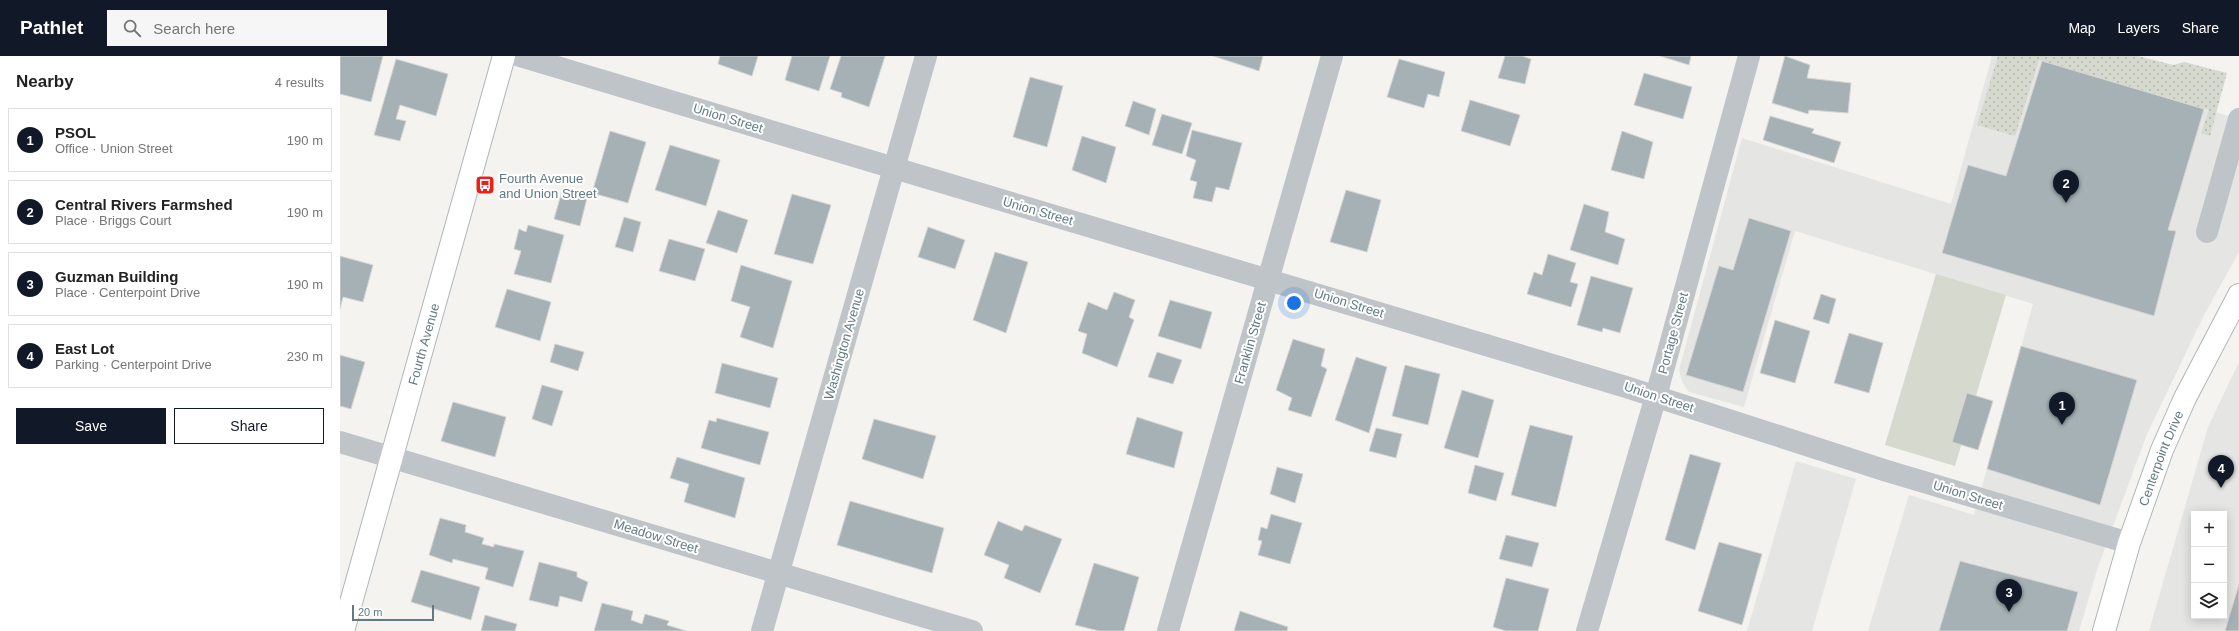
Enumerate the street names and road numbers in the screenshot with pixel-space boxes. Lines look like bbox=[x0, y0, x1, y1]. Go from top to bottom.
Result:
street label: Union Street bbox=[691, 100, 765, 136]
street label: Union Street bbox=[1001, 194, 1075, 228]
street label: Union Street bbox=[1312, 285, 1386, 321]
street label: Washington Avenue bbox=[821, 287, 867, 401]
street label: Portage Street bbox=[1655, 290, 1691, 375]
street label: Franklin Street bbox=[1231, 300, 1269, 386]
street label: Fourth Avenue bbox=[405, 301, 442, 387]
street label: Union Street bbox=[1622, 379, 1696, 415]
street label: Centerpoint Drive bbox=[2135, 408, 2186, 508]
street label: Union Street bbox=[1931, 477, 2005, 513]
street label: Meadow Street bbox=[612, 516, 700, 556]

